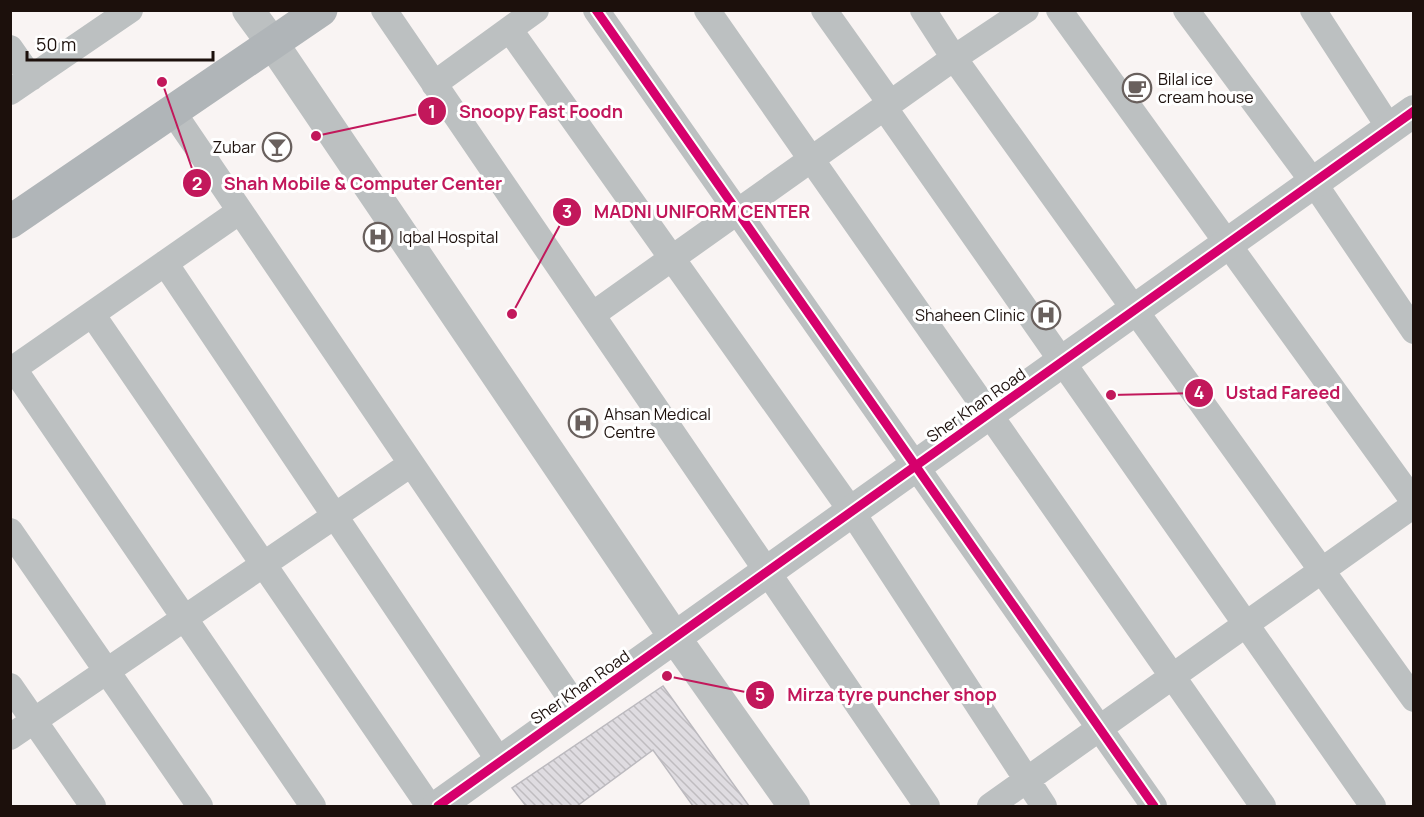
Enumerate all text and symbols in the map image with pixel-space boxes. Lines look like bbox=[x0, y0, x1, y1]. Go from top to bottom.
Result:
scale bar bbox=[27, 24, 213, 62]
text: 50 m bbox=[36, 32, 76, 56]
place label: Bilal ice cream house bbox=[1158, 68, 1254, 108]
cafe icon: Bilal ice cream house bbox=[1121, 72, 1153, 104]
callout: Snoopy Fast Foodn bbox=[417, 93, 635, 129]
text: 1 bbox=[428, 99, 436, 123]
text: Snoopy Fast Foodn bbox=[459, 99, 623, 123]
bar icon: Zubar bbox=[261, 131, 293, 163]
place label: Zubar bbox=[213, 136, 256, 158]
callout: Shah Mobile & Computer Center bbox=[182, 165, 514, 201]
text: 2 bbox=[192, 171, 202, 195]
text: Shah Mobile & Computer Center bbox=[224, 171, 502, 195]
callout: MADNI UNIFORM CENTER bbox=[552, 194, 822, 230]
text: 3 bbox=[562, 199, 572, 223]
text: MADNI UNIFORM CENTER bbox=[594, 199, 810, 223]
hospital icon: Iqbal Hospital bbox=[362, 221, 394, 253]
place label: Iqbal Hospital bbox=[399, 226, 499, 248]
hospital icon: Shaheen Clinic bbox=[1030, 299, 1062, 331]
place label: Shaheen Clinic bbox=[915, 304, 1025, 326]
street label: Sher Khan Road bbox=[922, 363, 1030, 447]
callout: Ustad Fareed bbox=[1184, 375, 1353, 411]
text: 4 bbox=[1194, 380, 1205, 404]
text: Ustad Fareed bbox=[1226, 380, 1340, 404]
place label: Ahsan Medical Centre bbox=[604, 403, 711, 443]
hospital icon: Ahsan Medical Centre bbox=[567, 407, 599, 439]
street label: Sher Khan Road bbox=[526, 645, 634, 729]
callout: Mirza tyre puncher shop bbox=[745, 677, 1009, 713]
text: 5 bbox=[755, 682, 765, 706]
text: Mirza tyre puncher shop bbox=[787, 682, 997, 706]

